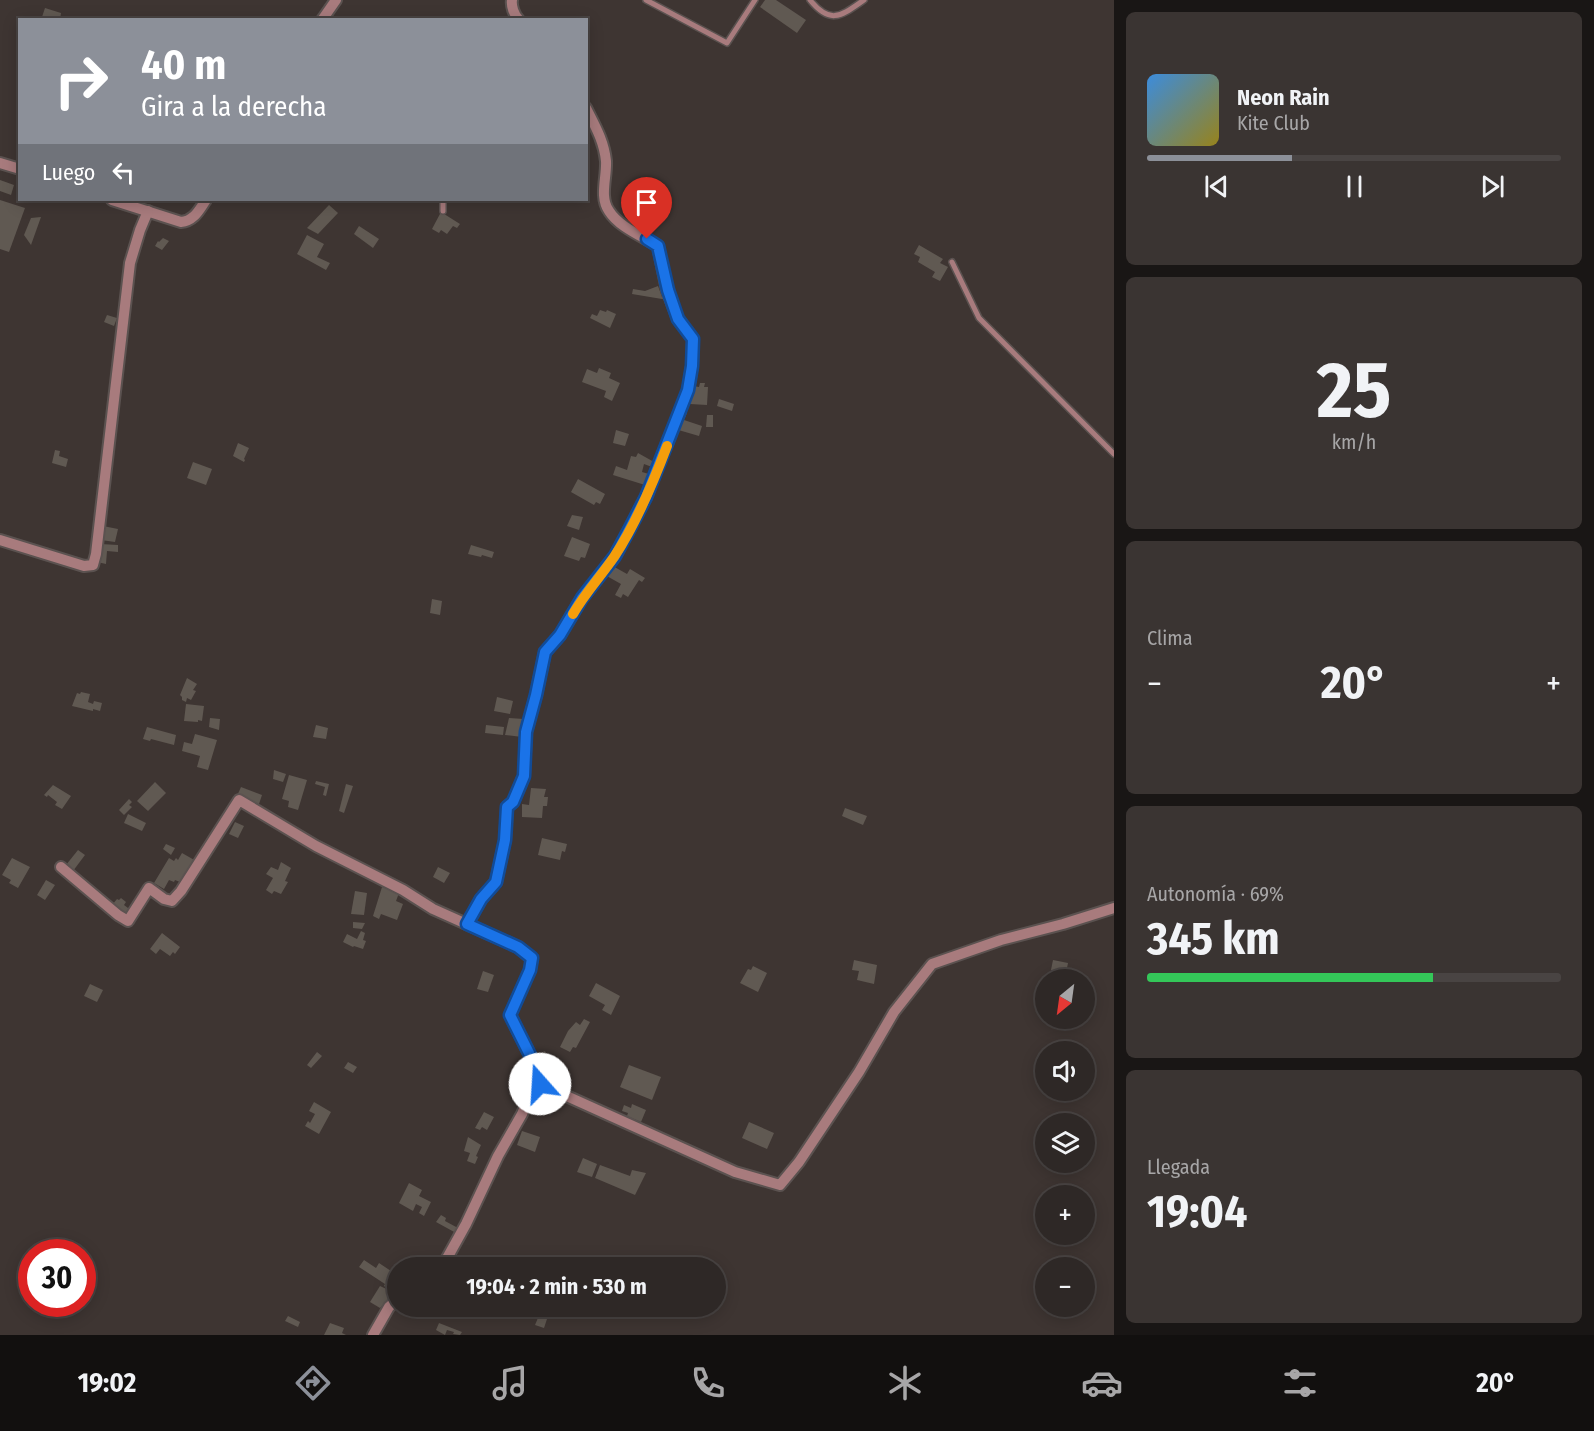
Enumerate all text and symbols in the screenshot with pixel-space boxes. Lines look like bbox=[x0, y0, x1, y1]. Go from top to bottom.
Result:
text: 40 m bbox=[141, 40, 226, 90]
icon: right bbox=[42, 42, 120, 120]
text: Neon Rain bbox=[1237, 84, 1330, 111]
text: Gira a la derecha bbox=[141, 91, 326, 123]
text: Kite Club bbox=[1237, 111, 1310, 135]
icon: left bbox=[107, 156, 140, 189]
text: Luego bbox=[42, 159, 95, 186]
icon: previous bbox=[1200, 170, 1233, 203]
icon: pause bbox=[1338, 170, 1371, 203]
icon: next bbox=[1476, 170, 1509, 203]
pin bbox=[621, 177, 672, 239]
icon: arrive bbox=[630, 186, 663, 219]
text: 25 bbox=[1317, 344, 1391, 438]
text: km/h bbox=[1332, 430, 1376, 454]
text: Clima bbox=[1147, 626, 1192, 650]
text: 20° bbox=[1321, 656, 1387, 710]
text: − bbox=[1147, 664, 1162, 704]
text: + bbox=[1546, 664, 1561, 704]
text: Autonomía · 69% bbox=[1147, 882, 1284, 906]
text: 345 km bbox=[1147, 912, 1280, 966]
north arrow bbox=[1035, 969, 1095, 1029]
map controls bbox=[1035, 969, 1095, 1317]
button: sound bbox=[1035, 1041, 1095, 1101]
position arrow bbox=[508, 1052, 572, 1116]
button: layers bbox=[1035, 1113, 1095, 1173]
text: Llegada bbox=[1147, 1155, 1210, 1179]
button: + bbox=[1035, 1185, 1095, 1245]
text: 19:04 bbox=[1147, 1185, 1247, 1239]
speed limit sign: 30 bbox=[18, 1239, 96, 1317]
button: − bbox=[1035, 1257, 1095, 1317]
text: 19:04 · 2 min · 530 m bbox=[466, 1273, 647, 1300]
icon: directions bbox=[292, 1362, 334, 1404]
icon: music bbox=[489, 1362, 531, 1404]
icon: phone bbox=[687, 1362, 729, 1404]
icon: climate bbox=[884, 1362, 926, 1404]
icon: car bbox=[1081, 1362, 1123, 1404]
icon: filters bbox=[1279, 1362, 1321, 1404]
text: 19:02 bbox=[78, 1367, 136, 1399]
text: 20° bbox=[1476, 1367, 1516, 1399]

